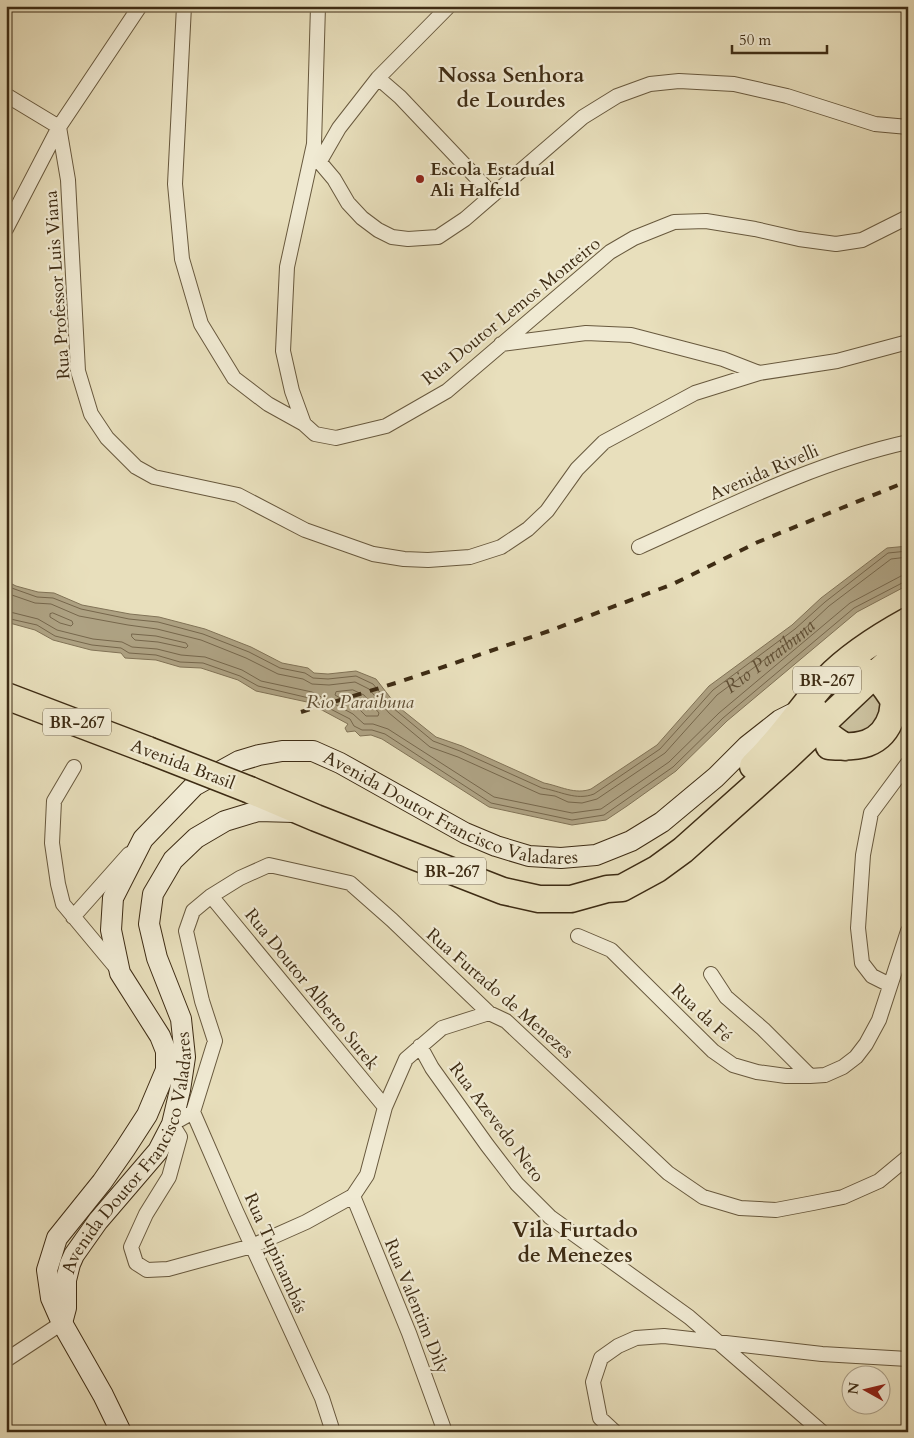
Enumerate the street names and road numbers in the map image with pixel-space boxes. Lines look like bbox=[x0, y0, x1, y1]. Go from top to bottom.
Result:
street label: Rua Professor Luis Viana bbox=[38, 189, 77, 380]
street label: Rua Doutor Lemos Monteiro bbox=[417, 231, 606, 391]
street label: Avenida Rivelli bbox=[706, 438, 823, 507]
road number: BR-267 bbox=[793, 666, 861, 694]
road number: BR-267 bbox=[43, 709, 111, 736]
street label: Avenida Brasil bbox=[127, 733, 239, 796]
street label: Avenida Doutor Francisco Valadares bbox=[319, 745, 579, 871]
road number: BR-267 bbox=[418, 858, 486, 884]
street label: Rua Doutor Alberto Surek bbox=[239, 903, 385, 1076]
street label: Rua Furtado de Menezes bbox=[421, 922, 579, 1064]
street label: Rua da Fé bbox=[665, 978, 738, 1048]
street label: Avenida Doutor Francisco Valadares bbox=[56, 1031, 198, 1277]
street label: Rua Azevedo Neto bbox=[443, 1057, 550, 1188]
street label: Rua Tupinambás bbox=[238, 1189, 313, 1317]
street label: Rua Valentim Dily bbox=[378, 1235, 455, 1378]

